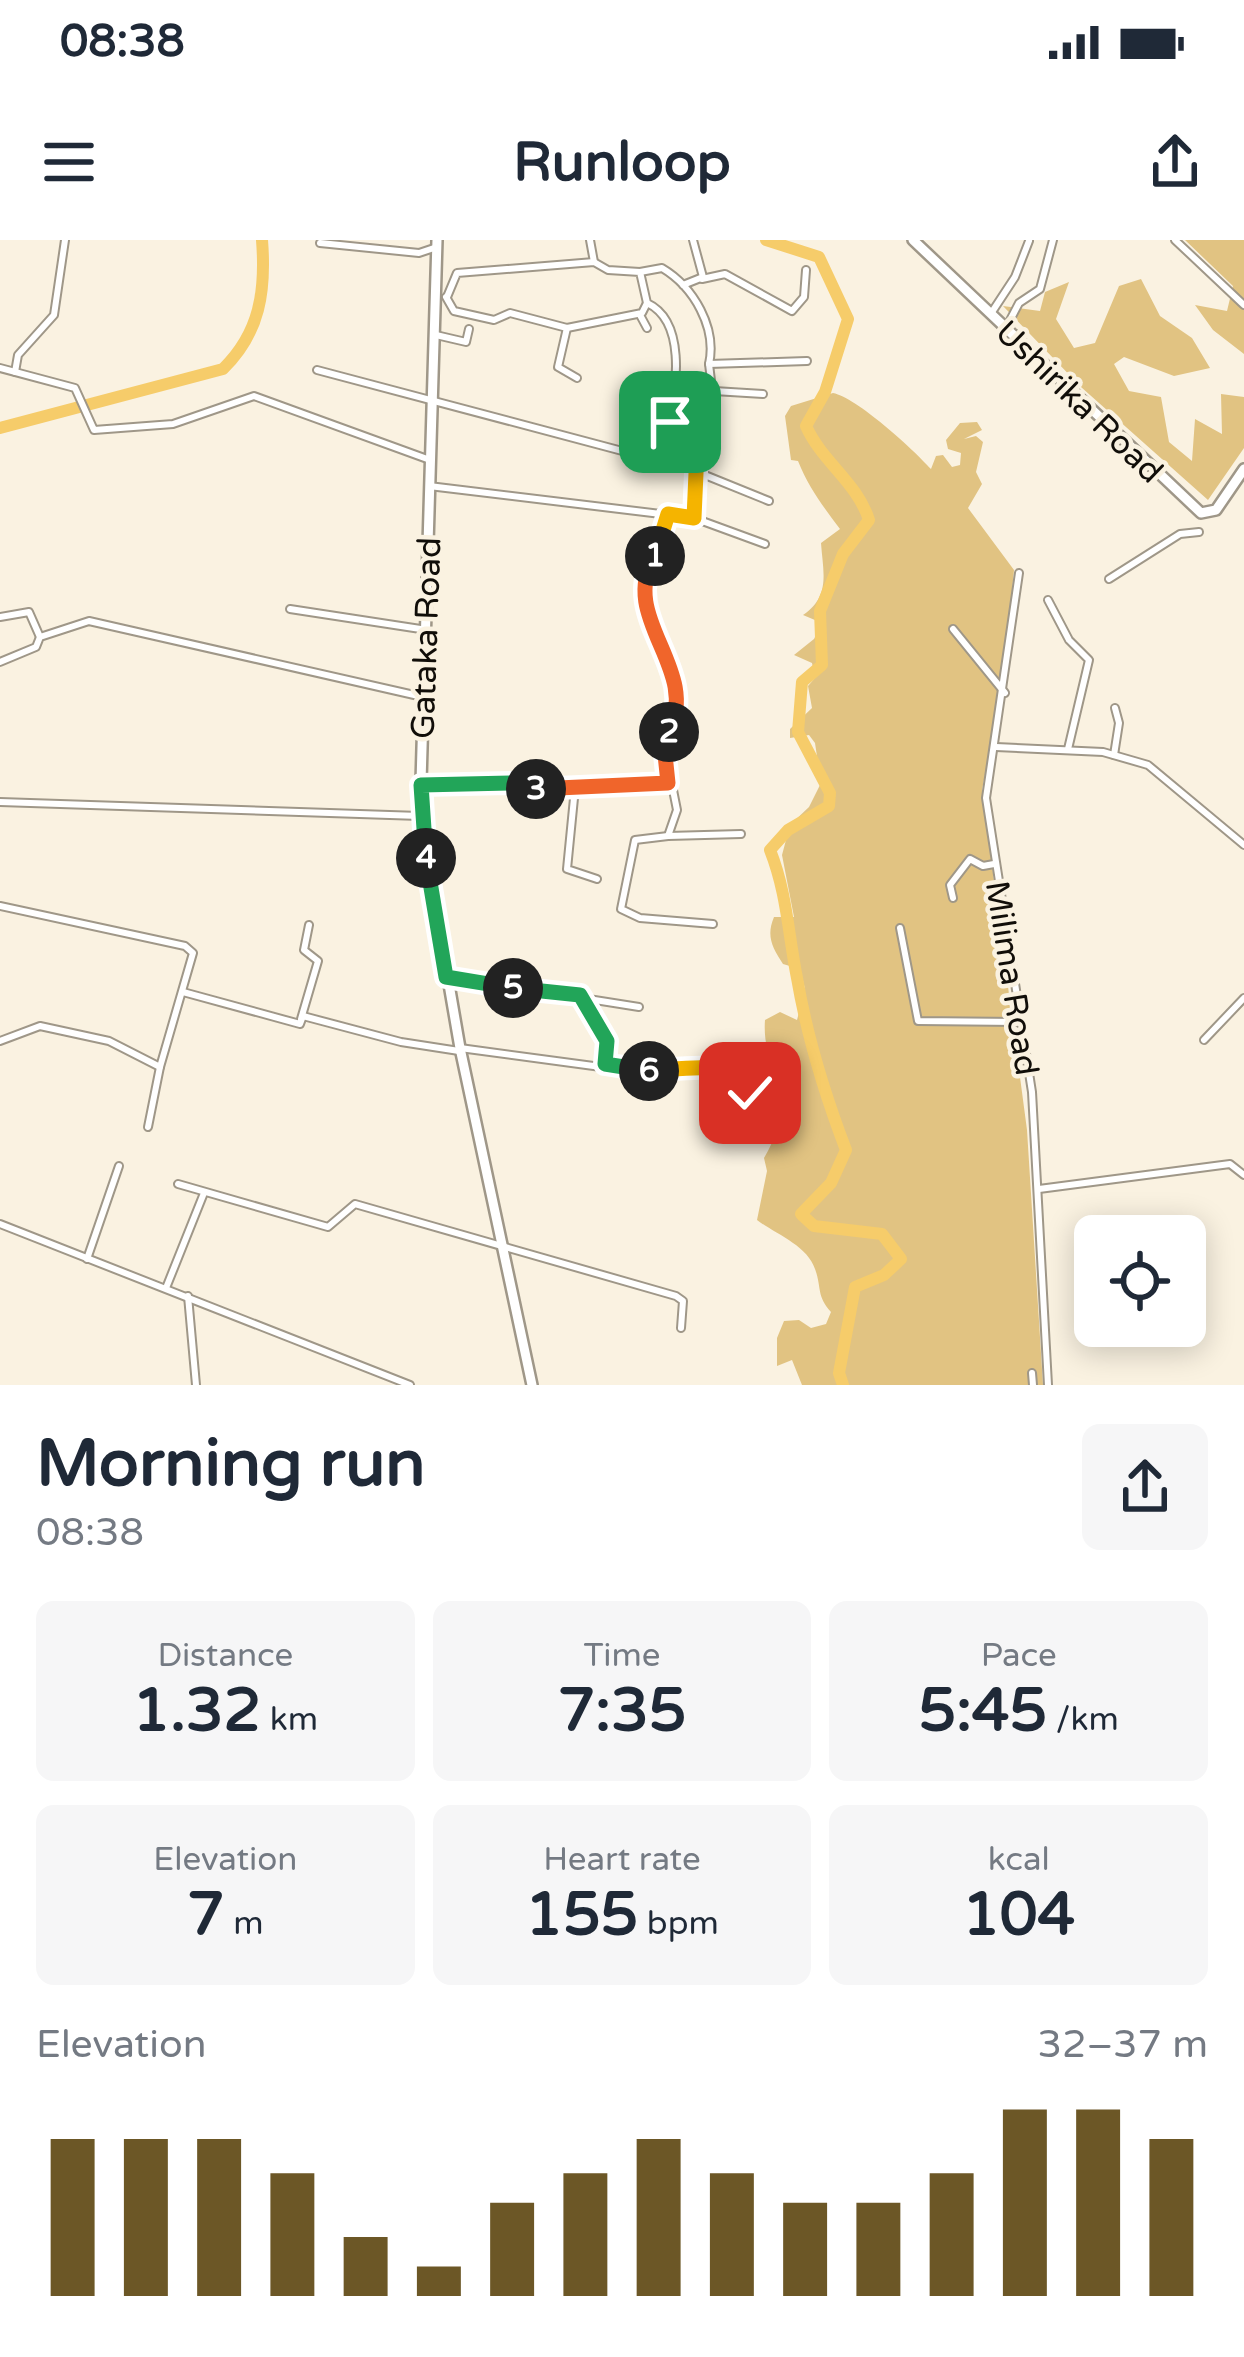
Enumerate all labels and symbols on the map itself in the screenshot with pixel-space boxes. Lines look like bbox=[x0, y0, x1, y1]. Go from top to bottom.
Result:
street label: Ushirika Road bbox=[987, 313, 1171, 492]
pin bbox=[619, 371, 721, 473]
pin: 1 bbox=[625, 526, 685, 586]
street label: Gataka Road bbox=[403, 536, 450, 740]
pin: 2 bbox=[639, 702, 699, 762]
pin: 3 bbox=[506, 759, 566, 819]
pin: 4 bbox=[396, 828, 456, 888]
street label: Milima Road bbox=[977, 878, 1046, 1078]
pin: 5 bbox=[483, 958, 543, 1018]
pin: 6 bbox=[619, 1041, 679, 1101]
pin bbox=[699, 1042, 801, 1144]

